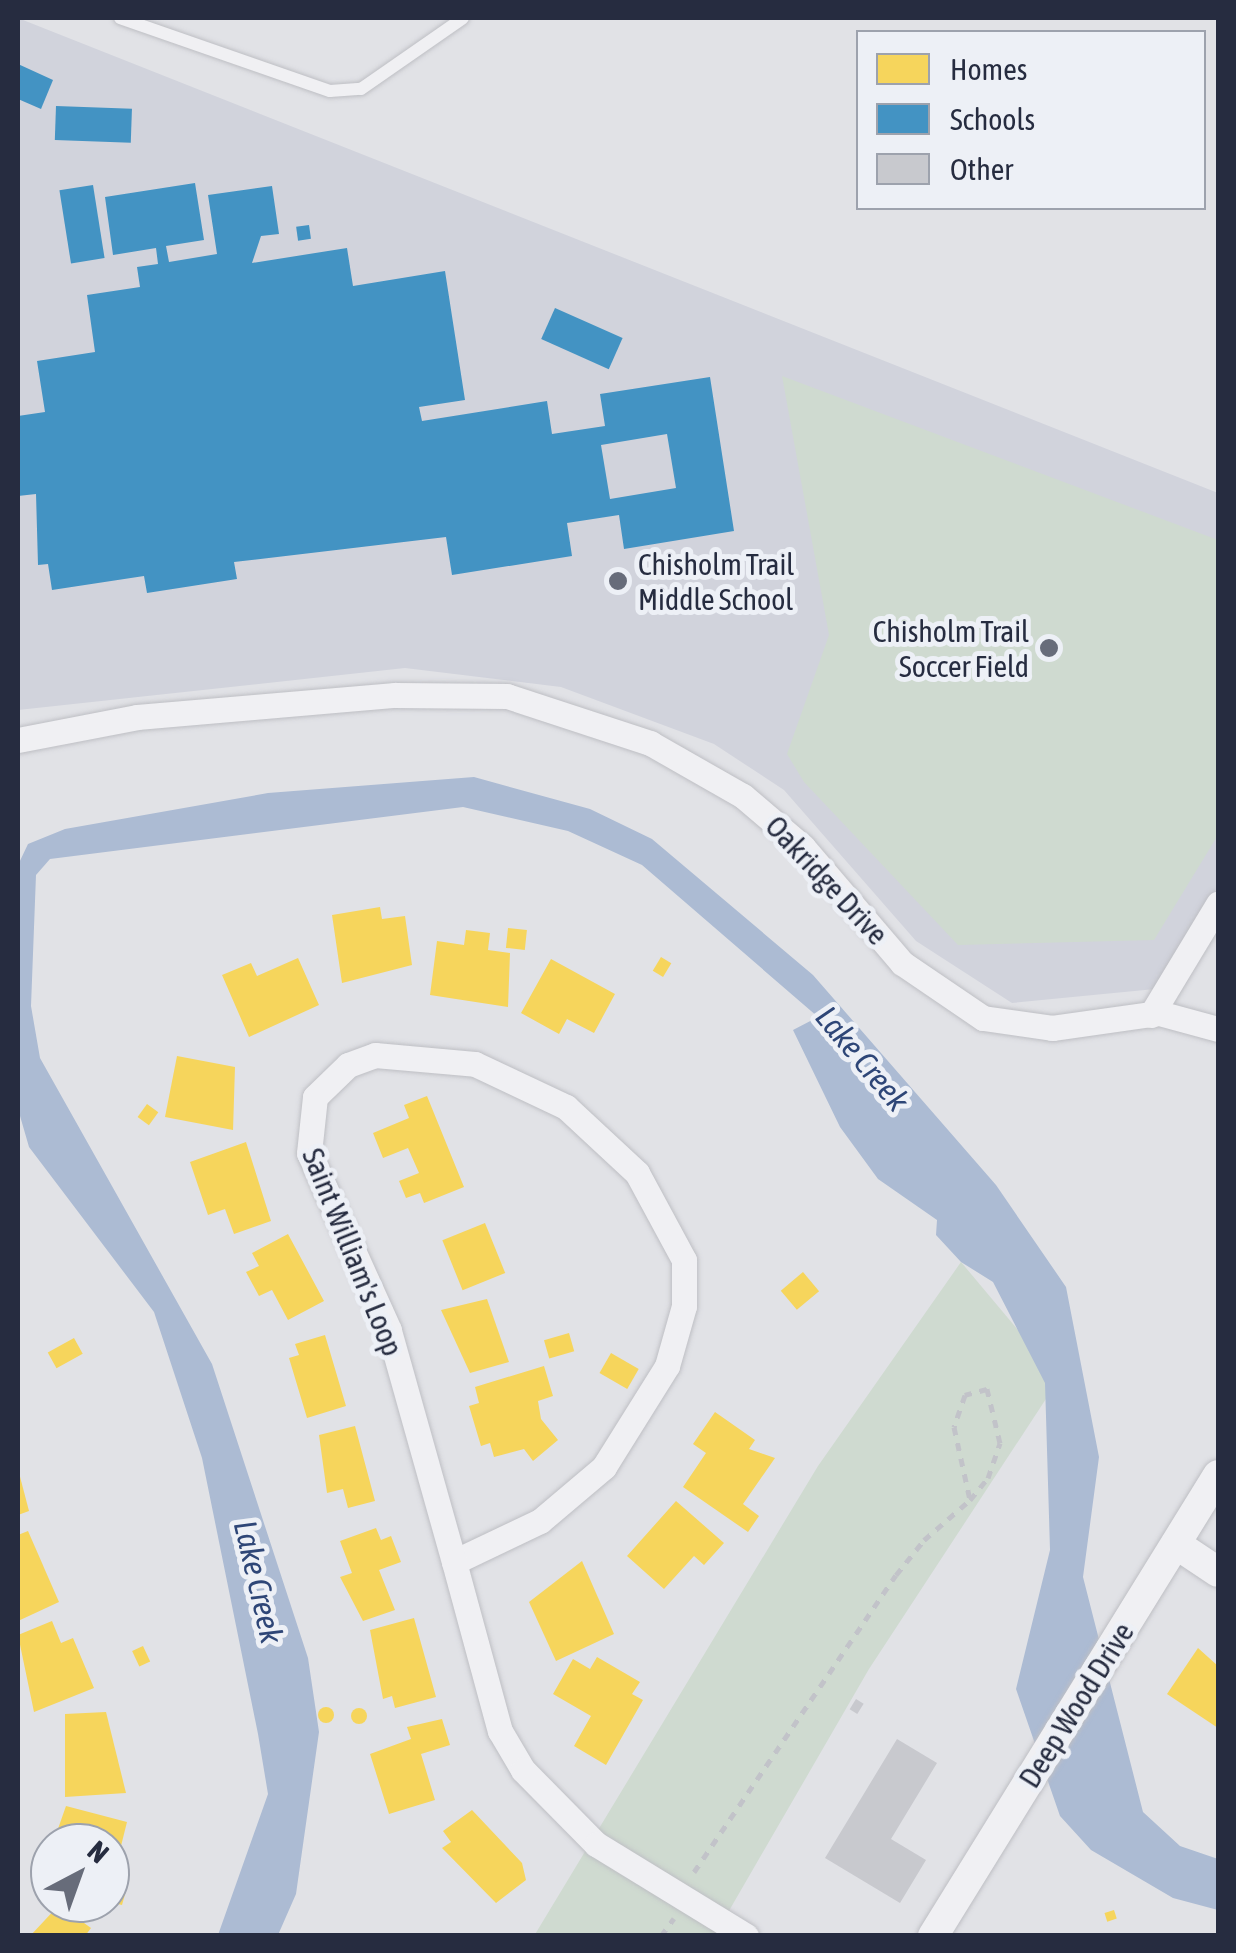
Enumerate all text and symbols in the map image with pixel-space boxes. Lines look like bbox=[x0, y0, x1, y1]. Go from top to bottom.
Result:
legend bbox=[856, 30, 1206, 210]
text: Homes bbox=[950, 52, 1027, 86]
text: Schools bbox=[950, 102, 1035, 136]
text: Other bbox=[950, 152, 1013, 186]
place label: Chisholm Trail Middle School bbox=[638, 546, 794, 616]
marker: Chisholm Trail Middle School bbox=[607, 570, 629, 592]
place label: Chisholm Trail Soccer Field bbox=[873, 613, 1029, 684]
marker: Chisholm Trail Soccer Field bbox=[1038, 637, 1060, 659]
street label: Oakridge Drive bbox=[758, 808, 896, 952]
water label: Lake Creek bbox=[807, 999, 917, 1119]
street label: Saint William's Loop bbox=[295, 1143, 411, 1361]
water label: Lake Creek bbox=[225, 1517, 291, 1647]
street label: Deep Wood Drive bbox=[1011, 1616, 1141, 1794]
north arrow bbox=[30, 1823, 130, 1923]
text: N bbox=[82, 1834, 115, 1869]

